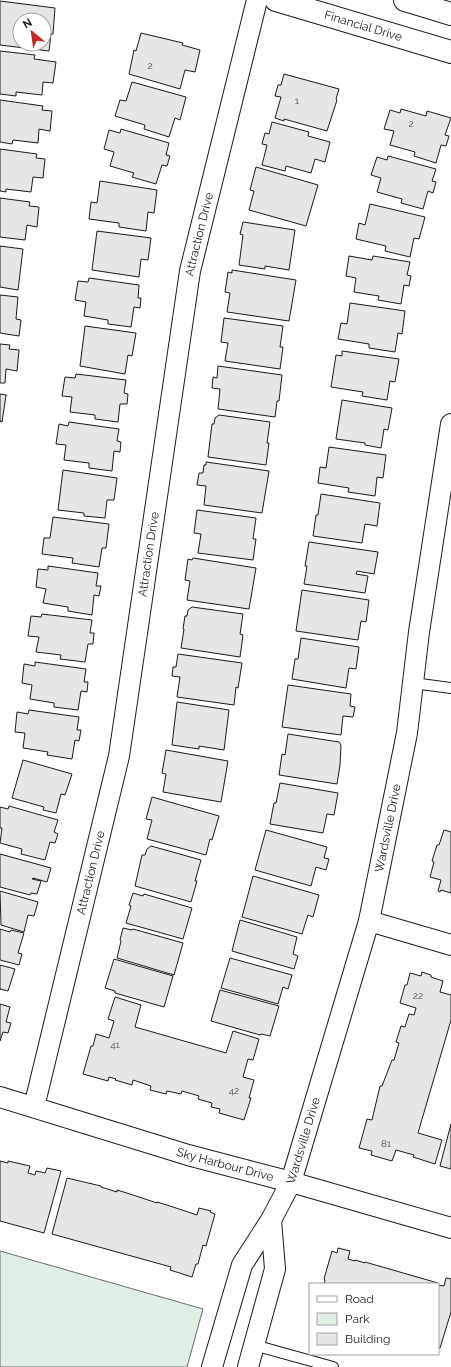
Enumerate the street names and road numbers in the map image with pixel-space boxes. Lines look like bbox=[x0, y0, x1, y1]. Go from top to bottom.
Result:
street label: Financial Drive bbox=[323, 8, 404, 44]
street label: Attraction Drive bbox=[182, 191, 216, 277]
street label: Attraction Drive bbox=[135, 511, 162, 598]
street label: Wardsville Drive bbox=[372, 783, 404, 874]
street label: Attraction Drive bbox=[74, 829, 108, 916]
street label: Wardsville Drive bbox=[284, 1095, 323, 1186]
street label: Sky Harbour Drive bbox=[175, 1145, 275, 1184]

